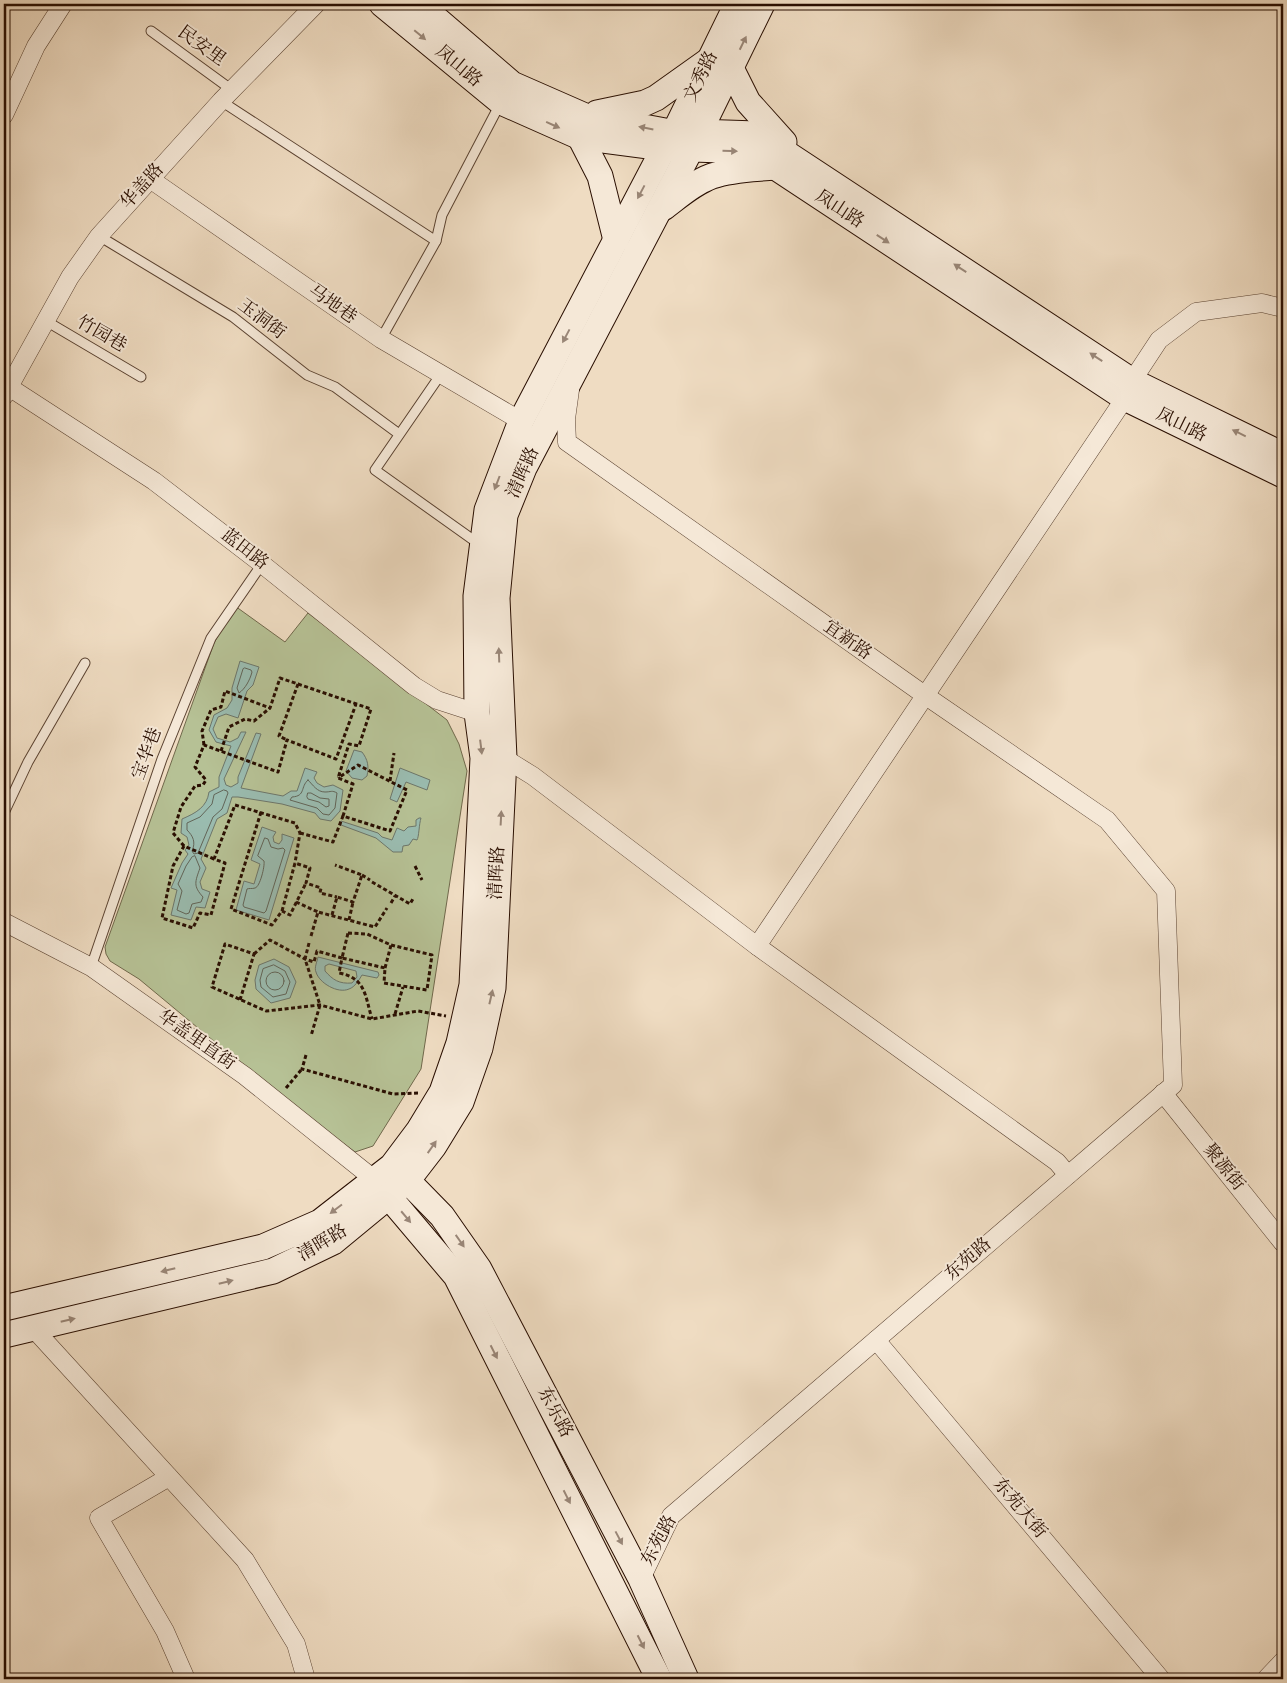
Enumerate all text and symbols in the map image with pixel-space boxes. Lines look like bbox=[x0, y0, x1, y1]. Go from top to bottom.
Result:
street label: 民安里 bbox=[172, 21, 230, 73]
one-way arrow bbox=[413, 29, 426, 40]
one-way arrow bbox=[739, 36, 747, 50]
street label: 凤山路 bbox=[429, 40, 487, 94]
street label: 文秀路 bbox=[678, 47, 726, 107]
one-way arrow bbox=[546, 122, 560, 130]
one-way arrow bbox=[637, 123, 653, 131]
one-way arrow bbox=[722, 147, 738, 155]
street label: 华盖路 bbox=[115, 158, 171, 216]
one-way arrow bbox=[637, 184, 645, 199]
street label: 凤山路 bbox=[809, 184, 869, 236]
one-way arrow bbox=[877, 234, 890, 244]
one-way arrow bbox=[954, 263, 967, 273]
street label: 马地巷 bbox=[302, 279, 362, 331]
street label: 玉洞街 bbox=[232, 293, 290, 347]
street label: 竹园巷 bbox=[71, 310, 131, 360]
one-way arrow bbox=[562, 328, 570, 343]
one-way arrow bbox=[1089, 353, 1103, 362]
street label: 凤山路 bbox=[1151, 402, 1211, 450]
one-way arrow bbox=[1232, 429, 1247, 438]
street label: 清晖路 bbox=[501, 443, 547, 503]
one-way arrow bbox=[493, 475, 500, 490]
street label: 蓝田路 bbox=[215, 523, 273, 577]
street label: 宜新路 bbox=[817, 615, 877, 667]
one-way arrow bbox=[495, 647, 503, 663]
street label: 宝华巷 bbox=[127, 724, 169, 784]
one-way arrow bbox=[477, 740, 485, 756]
one-way arrow bbox=[497, 809, 505, 825]
street label: 清晖路 bbox=[484, 845, 512, 901]
one-way arrow bbox=[487, 990, 495, 1005]
street label: 华盖里直街 bbox=[152, 1005, 240, 1077]
street label: 聚源街 bbox=[1196, 1139, 1250, 1197]
one-way arrow bbox=[427, 1140, 437, 1154]
one-way arrow bbox=[330, 1204, 343, 1215]
one-way arrow bbox=[400, 1211, 411, 1223]
street label: 清晖路 bbox=[293, 1219, 353, 1269]
street label: 东苑路 bbox=[940, 1232, 998, 1288]
one-way arrow bbox=[455, 1234, 465, 1248]
one-way arrow bbox=[161, 1266, 176, 1274]
one-way arrow bbox=[219, 1278, 234, 1286]
one-way arrow bbox=[61, 1316, 76, 1324]
one-way arrow bbox=[490, 1345, 498, 1359]
street label: 东乐路 bbox=[530, 1383, 578, 1443]
street label: 东苑大街 bbox=[986, 1473, 1052, 1545]
one-way arrow bbox=[563, 1490, 571, 1504]
street label: 东苑路 bbox=[636, 1511, 684, 1571]
one-way arrow bbox=[615, 1531, 623, 1545]
one-way arrow bbox=[637, 1635, 645, 1649]

